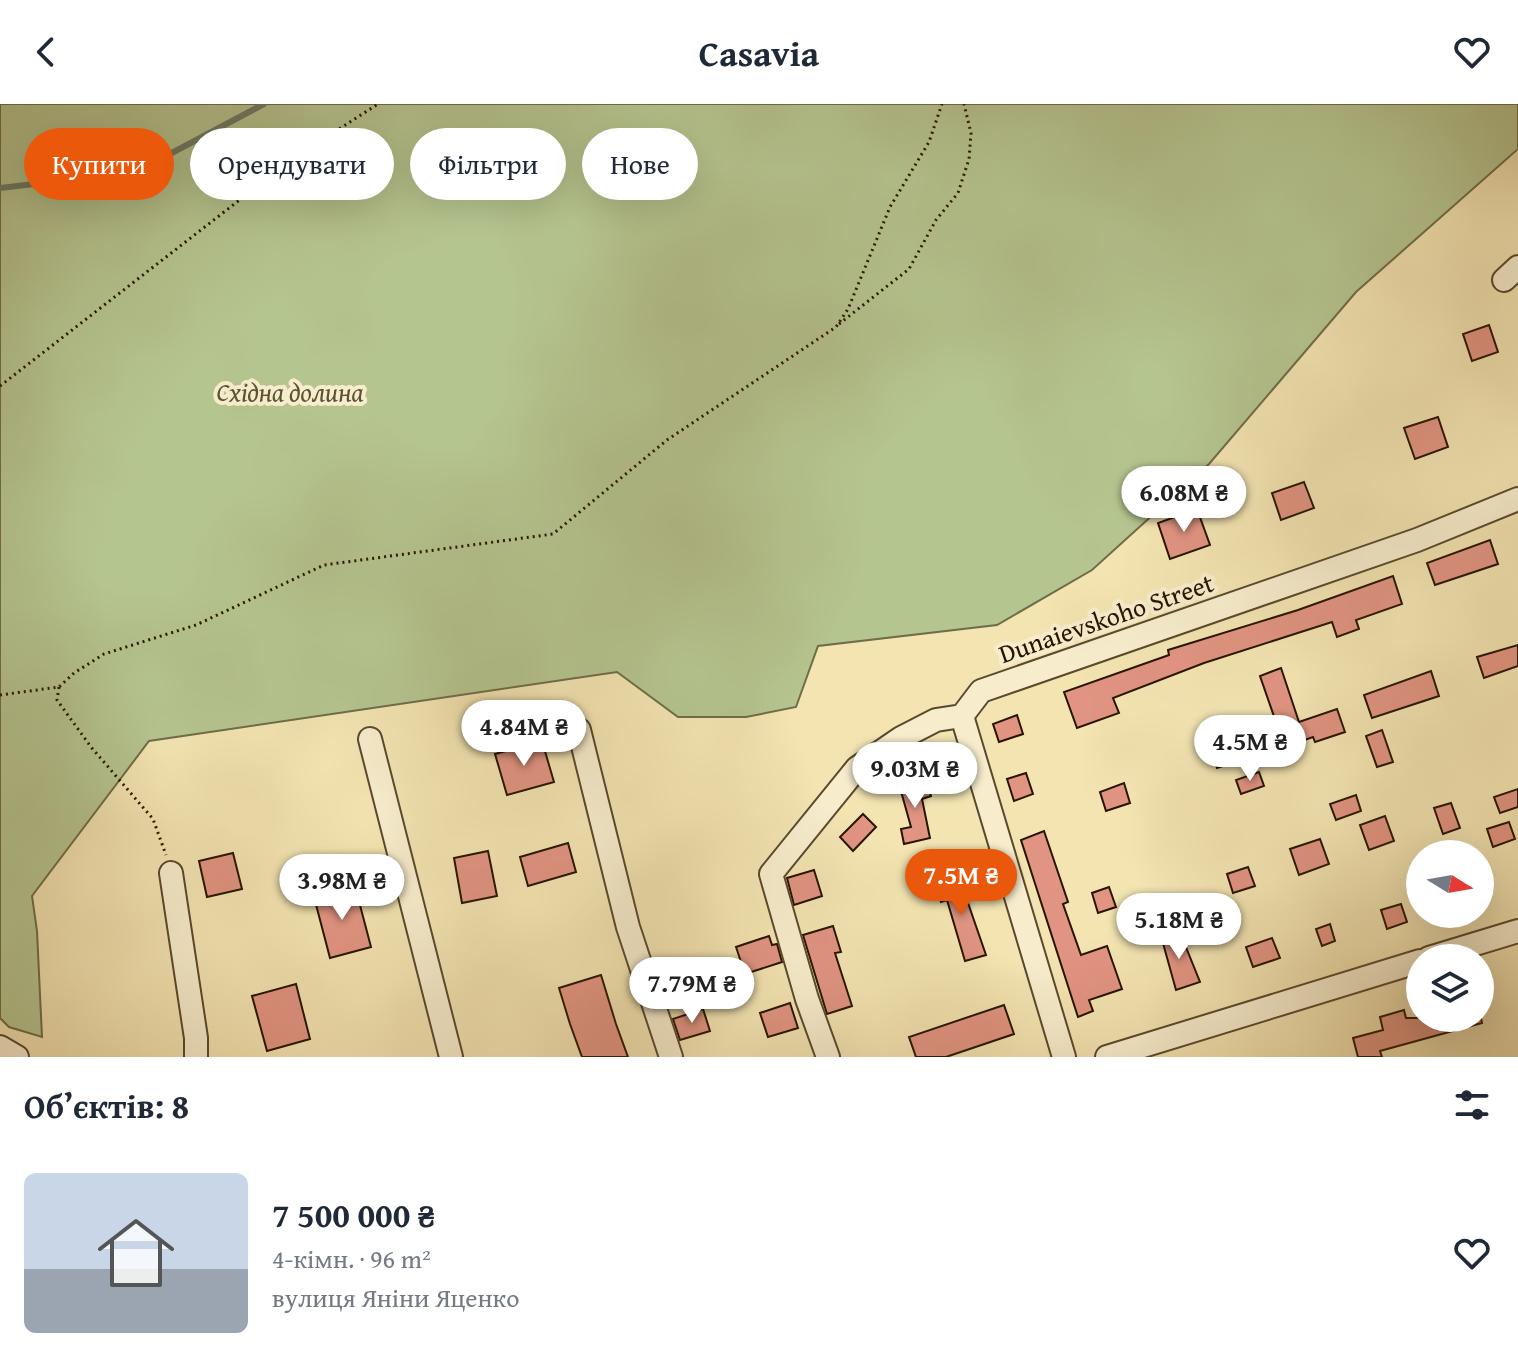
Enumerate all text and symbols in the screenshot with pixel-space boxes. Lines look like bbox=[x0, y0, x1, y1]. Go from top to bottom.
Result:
text: Casavia bbox=[699, 26, 819, 79]
icon: back bbox=[24, 30, 68, 74]
icon: heart bbox=[1450, 30, 1494, 74]
chip: Купити bbox=[24, 128, 174, 200]
chip: Орендувати bbox=[190, 128, 394, 200]
chip: Фільтри bbox=[410, 128, 566, 200]
chip: Нове bbox=[582, 128, 698, 200]
park label: Східна долина bbox=[216, 372, 364, 411]
pin: 6.08M ₴ bbox=[1110, 466, 1258, 534]
text: 6.08M ₴ bbox=[1139, 472, 1229, 511]
street label: Dunaievskoho Street bbox=[993, 563, 1219, 673]
pin: 4.84M ₴ bbox=[450, 700, 598, 768]
text: 4.84M ₴ bbox=[479, 706, 569, 745]
pin: 4.5M ₴ bbox=[1185, 715, 1315, 783]
text: 4.5M ₴ bbox=[1212, 721, 1288, 760]
pin: 9.03M ₴ bbox=[841, 742, 989, 810]
text: 9.03M ₴ bbox=[870, 748, 960, 787]
north arrow bbox=[1406, 840, 1494, 928]
map controls bbox=[1406, 840, 1494, 1032]
pin: 7.5M ₴ bbox=[896, 849, 1026, 917]
pin: 3.98M ₴ bbox=[268, 854, 416, 922]
text: 7.5M ₴ bbox=[923, 855, 999, 894]
text: 3.98M ₴ bbox=[297, 860, 387, 899]
pin: 5.18M ₴ bbox=[1105, 893, 1253, 961]
text: 5.18M ₴ bbox=[1134, 899, 1224, 938]
button: layers bbox=[1406, 944, 1494, 1032]
pin: 7.79M ₴ bbox=[618, 957, 766, 1025]
text: 7.79M ₴ bbox=[647, 963, 737, 1002]
text: Об’єктів: 8 bbox=[24, 1081, 189, 1130]
icon: filters bbox=[1450, 1083, 1494, 1127]
text: 7 500 000 ₴ bbox=[272, 1190, 435, 1239]
icon: home bbox=[88, 1205, 184, 1301]
icon: heart bbox=[1450, 1231, 1494, 1275]
text: 4-кімн. · 96 m² bbox=[272, 1239, 431, 1278]
text: вулиця Яніни Яценко bbox=[272, 1278, 520, 1317]

